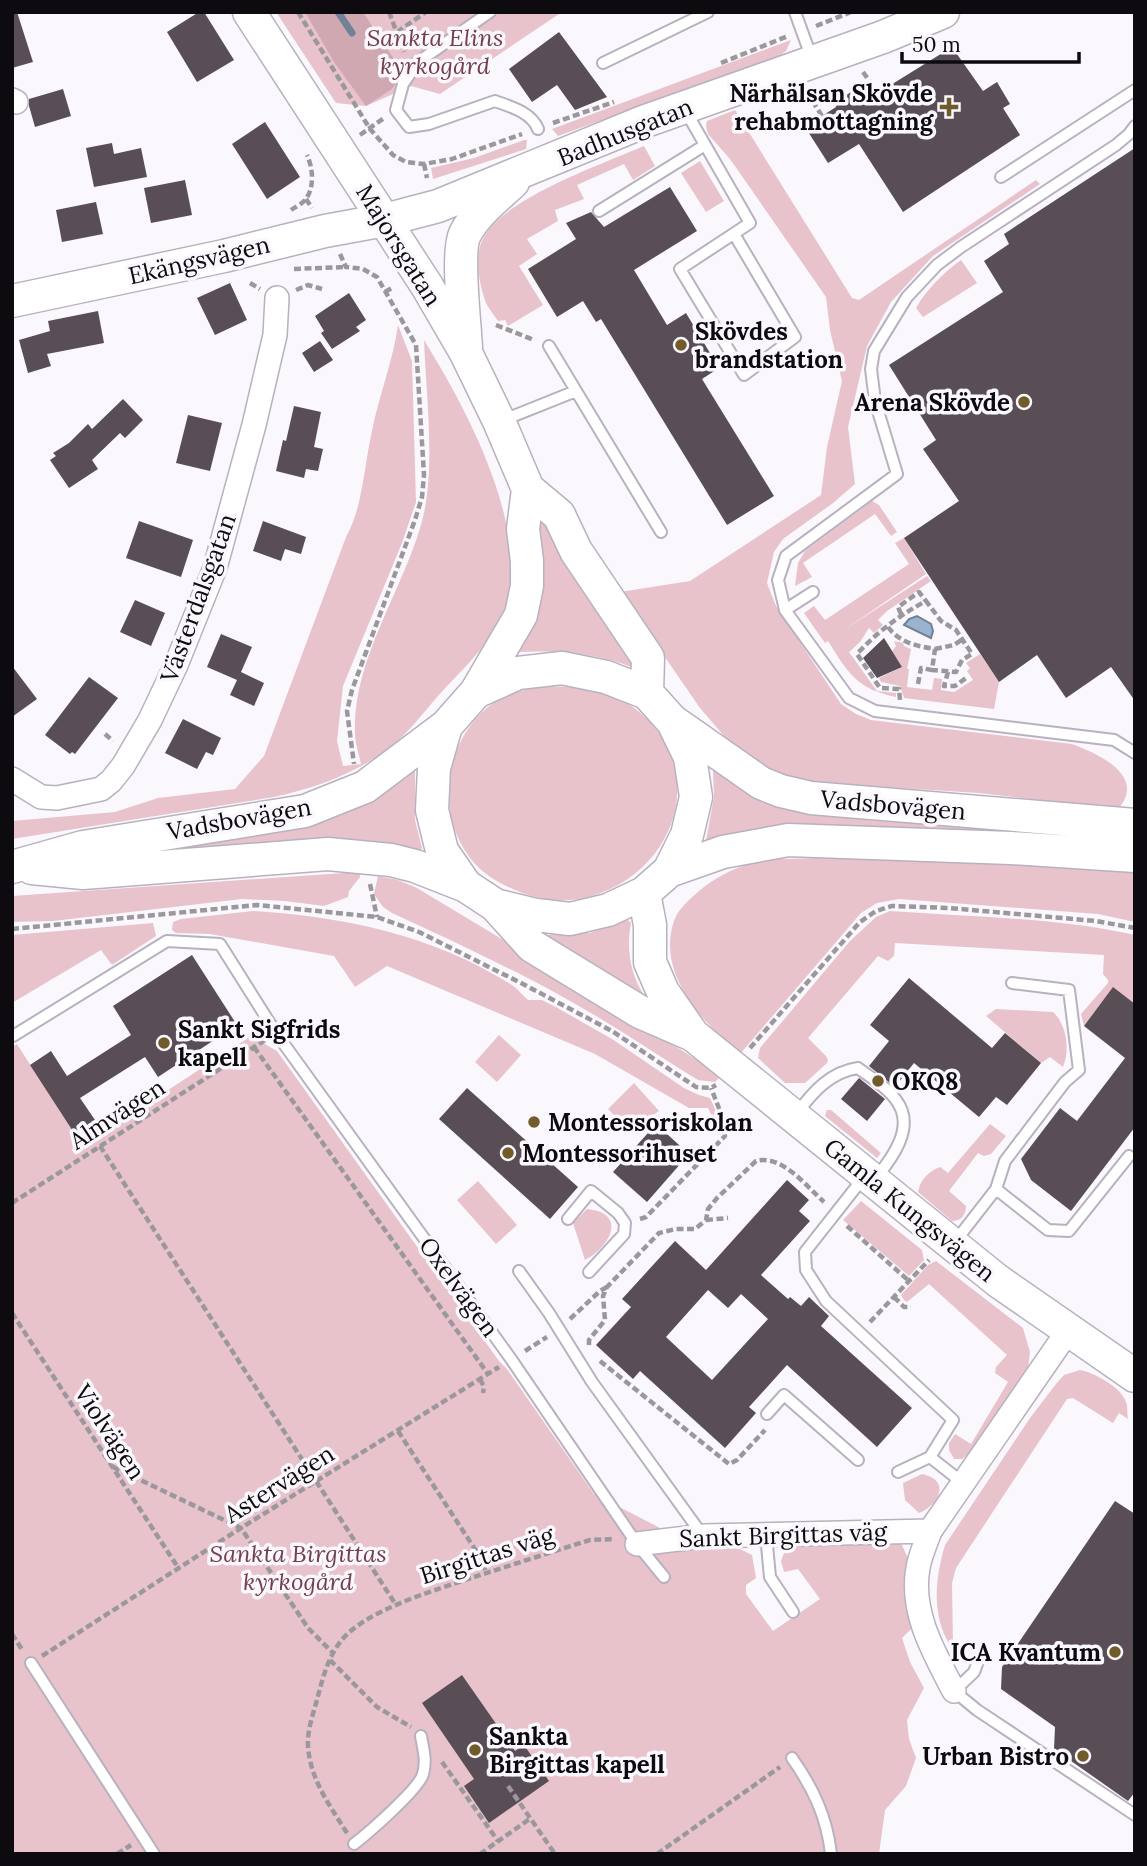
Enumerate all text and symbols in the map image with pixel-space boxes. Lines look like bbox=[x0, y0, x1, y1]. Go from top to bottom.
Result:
scale bar bbox=[902, 21, 1079, 65]
park label: Sankta Elins kyrkogård bbox=[367, 22, 503, 81]
text: 50 m bbox=[912, 31, 961, 58]
place label: Närhälsan Skövde rehabmottagning bbox=[729, 78, 935, 137]
street label: Badhusgatan bbox=[553, 91, 697, 173]
marker: Närhälsan Skövde rehabmottagning bbox=[939, 97, 959, 117]
street label: Majorsgatan bbox=[349, 178, 449, 312]
street label: Ekängsvägen bbox=[125, 229, 273, 291]
place label: Skövdes brandstation bbox=[694, 316, 843, 375]
marker: Skövdes brandstation bbox=[673, 337, 689, 353]
place label: Arena Skövde bbox=[854, 387, 1010, 418]
marker: Arena Skövde bbox=[1016, 394, 1032, 410]
street label: Västerdalsgatan bbox=[153, 509, 243, 688]
street label: Vadsbovägen bbox=[818, 783, 967, 827]
street label: Vadsbovägen bbox=[164, 791, 313, 847]
place label: Sankt Sigfrids kapell bbox=[178, 1014, 340, 1073]
marker: Sankt Sigfrids kapell bbox=[156, 1035, 172, 1051]
place label: OKQ8 bbox=[892, 1066, 958, 1097]
street label: Almvägen bbox=[62, 1072, 171, 1157]
marker: OKQ8 bbox=[870, 1073, 886, 1089]
place label: Montessoriskolan bbox=[548, 1107, 753, 1138]
marker: Montessoriskolan bbox=[526, 1114, 542, 1130]
street label: Gamla Kungsvägen bbox=[818, 1131, 1002, 1289]
place label: Montessorihuset bbox=[522, 1138, 718, 1169]
marker: Montessorihuset bbox=[500, 1145, 516, 1161]
street label: Oxelvägen bbox=[412, 1231, 506, 1343]
street label: Violvägen bbox=[67, 1378, 152, 1486]
street label: Astervägen bbox=[217, 1438, 340, 1531]
street label: Sankt Birgittas väg bbox=[679, 1516, 888, 1554]
street label: Birgittas väg bbox=[416, 1519, 559, 1591]
park label: Sankta Birgittas kyrkogård bbox=[210, 1538, 386, 1597]
place label: ICA Kvantum bbox=[950, 1637, 1101, 1668]
marker: ICA Kvantum bbox=[1107, 1644, 1123, 1660]
place label: Sankta Birgittas kapell bbox=[489, 1721, 665, 1780]
place label: Urban Bistro bbox=[922, 1741, 1069, 1772]
marker: Sankta Birgittas kapell bbox=[467, 1742, 483, 1758]
marker: Urban Bistro bbox=[1075, 1748, 1091, 1764]

